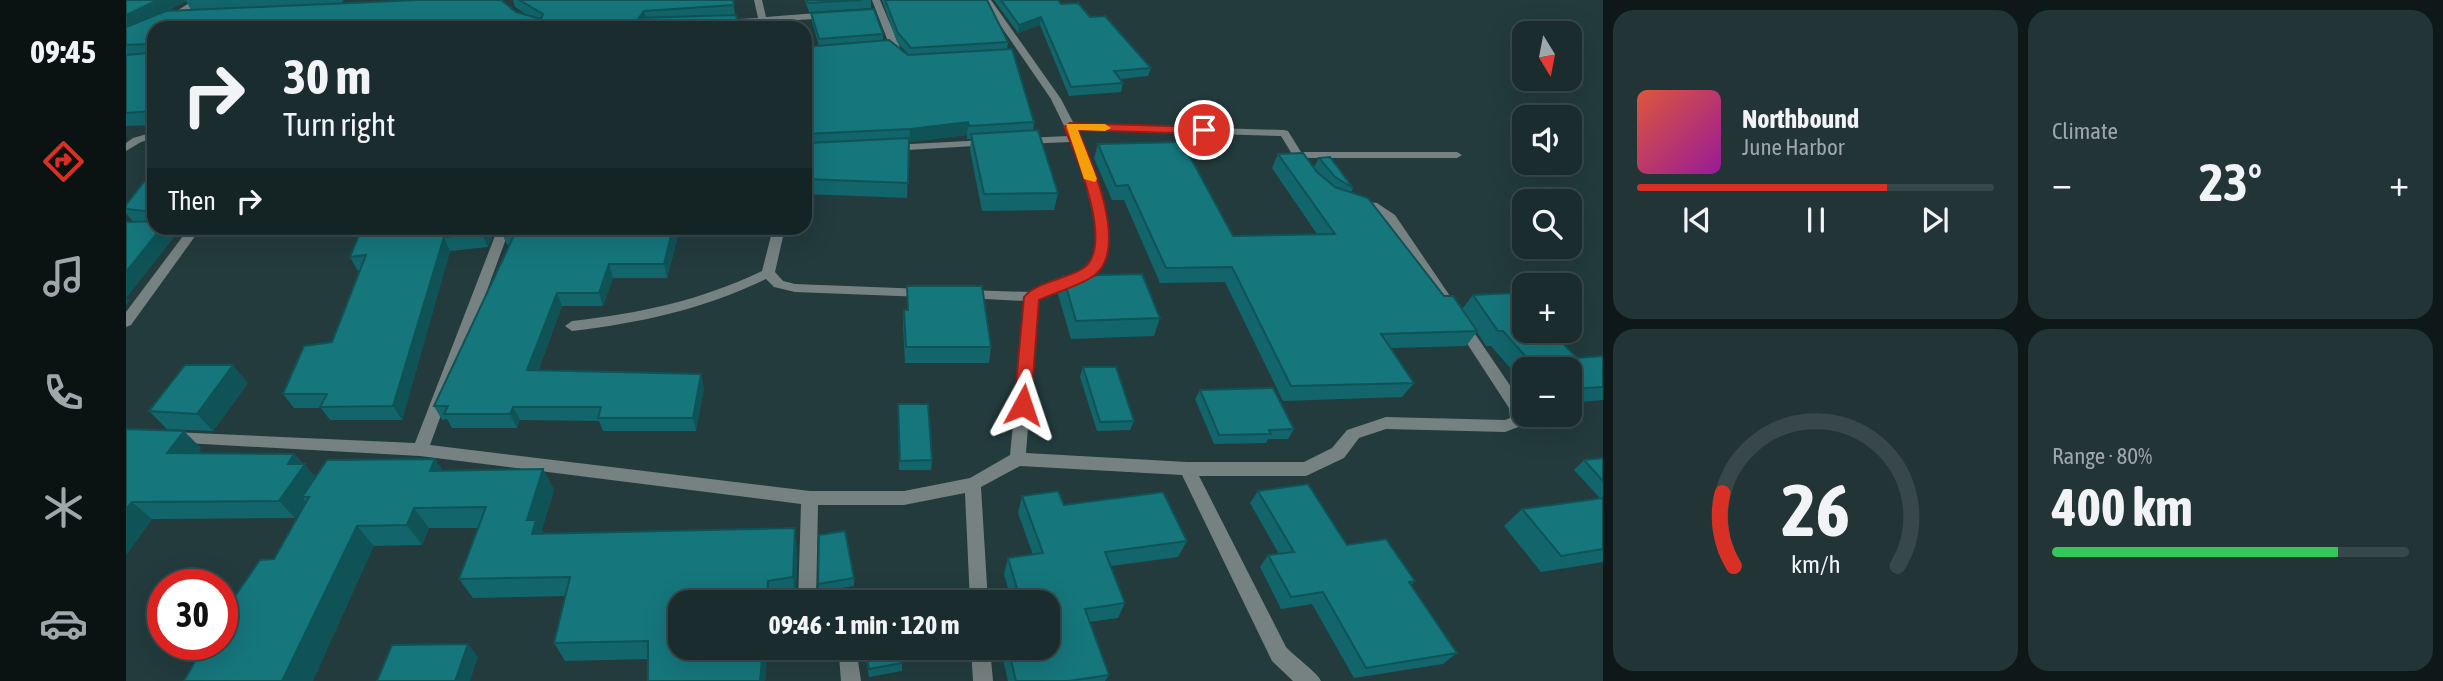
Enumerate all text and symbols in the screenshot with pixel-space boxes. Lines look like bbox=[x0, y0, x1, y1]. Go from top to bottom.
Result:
north arrow bbox=[1512, 21, 1582, 91]
map controls bbox=[1512, 21, 1582, 427]
text: 09:45 bbox=[30, 33, 96, 70]
text: 30 m bbox=[283, 48, 371, 104]
icon: right bbox=[168, 49, 259, 140]
pin bbox=[1174, 100, 1234, 160]
text: Northbound bbox=[1742, 104, 1859, 134]
button: sound bbox=[1512, 105, 1582, 175]
text: Turn right bbox=[283, 106, 396, 143]
icon: arrive bbox=[1185, 111, 1223, 149]
text: Climate bbox=[2052, 118, 2118, 144]
text: June Harbor bbox=[1742, 134, 1845, 160]
icon: directions bbox=[39, 137, 88, 186]
text: 23° bbox=[2199, 152, 2262, 212]
text: − bbox=[2052, 161, 2072, 204]
text: + bbox=[2389, 161, 2409, 204]
icon: right bbox=[230, 182, 268, 220]
text: Then bbox=[168, 186, 216, 216]
button: search bbox=[1512, 189, 1582, 259]
icon: previous bbox=[1678, 201, 1716, 239]
icon: pause bbox=[1797, 201, 1835, 239]
icon: next bbox=[1916, 201, 1954, 239]
icon: music bbox=[39, 252, 88, 301]
button: + bbox=[1512, 273, 1582, 343]
button: − bbox=[1512, 357, 1582, 427]
icon: phone bbox=[39, 368, 88, 417]
position arrow bbox=[986, 368, 1060, 442]
text: Range · 80% bbox=[2052, 443, 2152, 469]
text: 26 bbox=[1781, 468, 1850, 551]
text: 400 km bbox=[2052, 477, 2193, 537]
icon: climate bbox=[39, 483, 88, 532]
text: km/h bbox=[1791, 550, 1840, 578]
speed limit sign: 30 bbox=[147, 569, 238, 660]
icon: car bbox=[39, 599, 88, 648]
text: 09:46 · 1 min · 120 m bbox=[769, 610, 959, 640]

